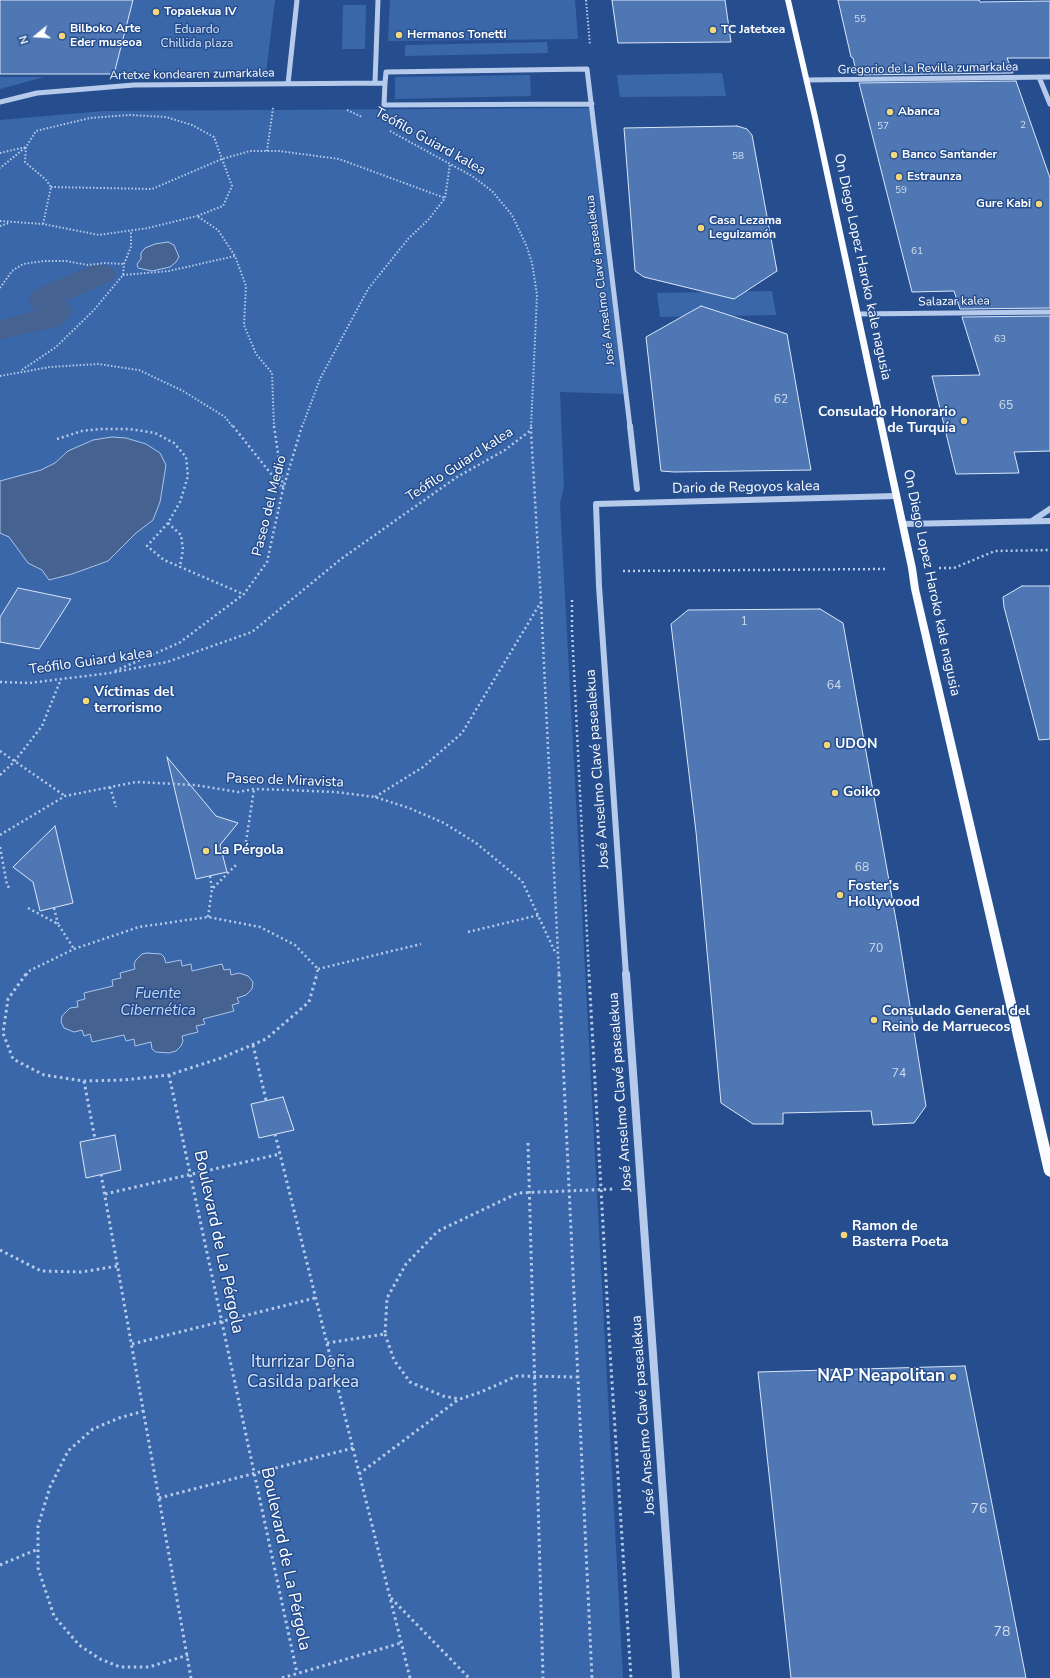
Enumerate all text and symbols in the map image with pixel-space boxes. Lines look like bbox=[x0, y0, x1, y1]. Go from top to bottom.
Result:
place label: Topalekua IV bbox=[164, 5, 237, 19]
marker: Topalekua IV bbox=[151, 7, 161, 17]
house number: 55 bbox=[854, 14, 866, 26]
north arrow bbox=[16, 16, 56, 56]
place label: Bilboko Arte Eder museoa bbox=[70, 22, 142, 50]
park label: Eduardo Chillida plaza bbox=[161, 23, 233, 51]
place label: TC Jatetxea bbox=[721, 23, 785, 37]
marker: TC Jatetxea bbox=[708, 25, 718, 35]
place label: Hermanos Tonetti bbox=[407, 28, 506, 42]
marker: Hermanos Tonetti bbox=[394, 30, 404, 40]
marker: Bilboko Arte Eder museoa bbox=[57, 31, 67, 41]
text: N bbox=[16, 34, 33, 46]
street label: Gregorio de la Revilla zumarkalea bbox=[837, 60, 1019, 78]
street label: Artetxe kondearen zumarkalea bbox=[109, 66, 275, 84]
street label: Teófilo Guiard kalea bbox=[371, 104, 489, 180]
place label: Abanca bbox=[898, 105, 940, 119]
marker: Abanca bbox=[885, 107, 895, 117]
house number: 2 bbox=[1020, 120, 1026, 132]
house number: 57 bbox=[877, 121, 889, 133]
place label: Banco Santander bbox=[902, 148, 997, 162]
marker: Banco Santander bbox=[889, 150, 899, 160]
house number: 58 bbox=[732, 151, 744, 163]
street label: On Diego Lopez Haroko kale nagusia bbox=[830, 152, 894, 382]
place label: Estraunza bbox=[907, 170, 962, 184]
marker: Estraunza bbox=[894, 172, 904, 182]
house number: 59 bbox=[895, 185, 907, 197]
street label: José Anselmo Clavé pasealekua bbox=[583, 194, 619, 366]
place label: Gure Kabi bbox=[976, 197, 1031, 211]
marker: Gure Kabi bbox=[1034, 199, 1044, 209]
place label: Casa Lezama Leguizamón bbox=[709, 214, 782, 242]
marker: Casa Lezama Leguizamón bbox=[696, 223, 706, 233]
house number: 61 bbox=[911, 246, 923, 258]
street label: Salazar kalea bbox=[918, 294, 990, 310]
house number: 63 bbox=[994, 334, 1006, 346]
house number: 62 bbox=[774, 393, 788, 407]
house number: 65 bbox=[999, 399, 1013, 413]
place label: Consulado Honorario de Turquía bbox=[818, 405, 956, 438]
marker: Consulado Honorario de Turquía bbox=[959, 416, 969, 426]
street label: Teófilo Guiard kalea bbox=[403, 424, 517, 506]
street label: Paseo del Medio bbox=[249, 454, 291, 558]
street label: On Diego Lopez Haroko kale nagusia bbox=[899, 468, 963, 698]
street label: Dario de Regoyos kalea bbox=[672, 478, 820, 498]
house number: 1 bbox=[740, 615, 748, 629]
street label: Teófilo Guiard kalea bbox=[28, 645, 154, 679]
street label: José Anselmo Clavé pasealekua bbox=[583, 669, 613, 869]
house number: 64 bbox=[827, 679, 841, 693]
place label: Víctimas del terrorismo bbox=[94, 685, 174, 718]
marker: Víctimas del terrorismo bbox=[81, 696, 91, 706]
place label: UDON bbox=[835, 737, 877, 753]
marker: UDON bbox=[822, 740, 832, 750]
street label: Paseo de Miravista bbox=[226, 771, 344, 791]
place label: Goiko bbox=[843, 785, 880, 801]
marker: Goiko bbox=[830, 788, 840, 798]
place label: La Pérgola bbox=[214, 843, 284, 859]
marker: La Pérgola bbox=[201, 846, 211, 856]
house number: 68 bbox=[855, 861, 869, 875]
place label: Foster's Hollywood bbox=[848, 879, 920, 912]
marker: Foster's Hollywood bbox=[835, 890, 845, 900]
house number: 70 bbox=[869, 942, 883, 956]
water label: Fuente Cibernética bbox=[120, 985, 196, 1020]
street label: José Anselmo Clavé pasealekua bbox=[606, 992, 636, 1192]
place label: Consulado General del Reino de Marruecos bbox=[882, 1004, 1030, 1036]
marker: Consulado General del Reino de Marruecos bbox=[869, 1015, 879, 1025]
house number: 74 bbox=[892, 1067, 906, 1081]
street label: Boulevard de La Pérgola bbox=[189, 1148, 247, 1336]
place label: Ramon de Basterra Poeta bbox=[852, 1219, 949, 1252]
marker: Ramon de Basterra Poeta bbox=[839, 1230, 849, 1240]
street label: José Anselmo Clavé pasealekua bbox=[629, 1315, 659, 1515]
park label: Iturrizar Doña Casilda parkea bbox=[247, 1353, 359, 1393]
place label: NAP Neapolitan bbox=[817, 1367, 945, 1387]
marker: NAP Neapolitan bbox=[948, 1372, 958, 1382]
street label: Boulevard de La Pérgola bbox=[256, 1465, 314, 1653]
house number: 76 bbox=[971, 1502, 987, 1518]
house number: 78 bbox=[994, 1625, 1010, 1641]

